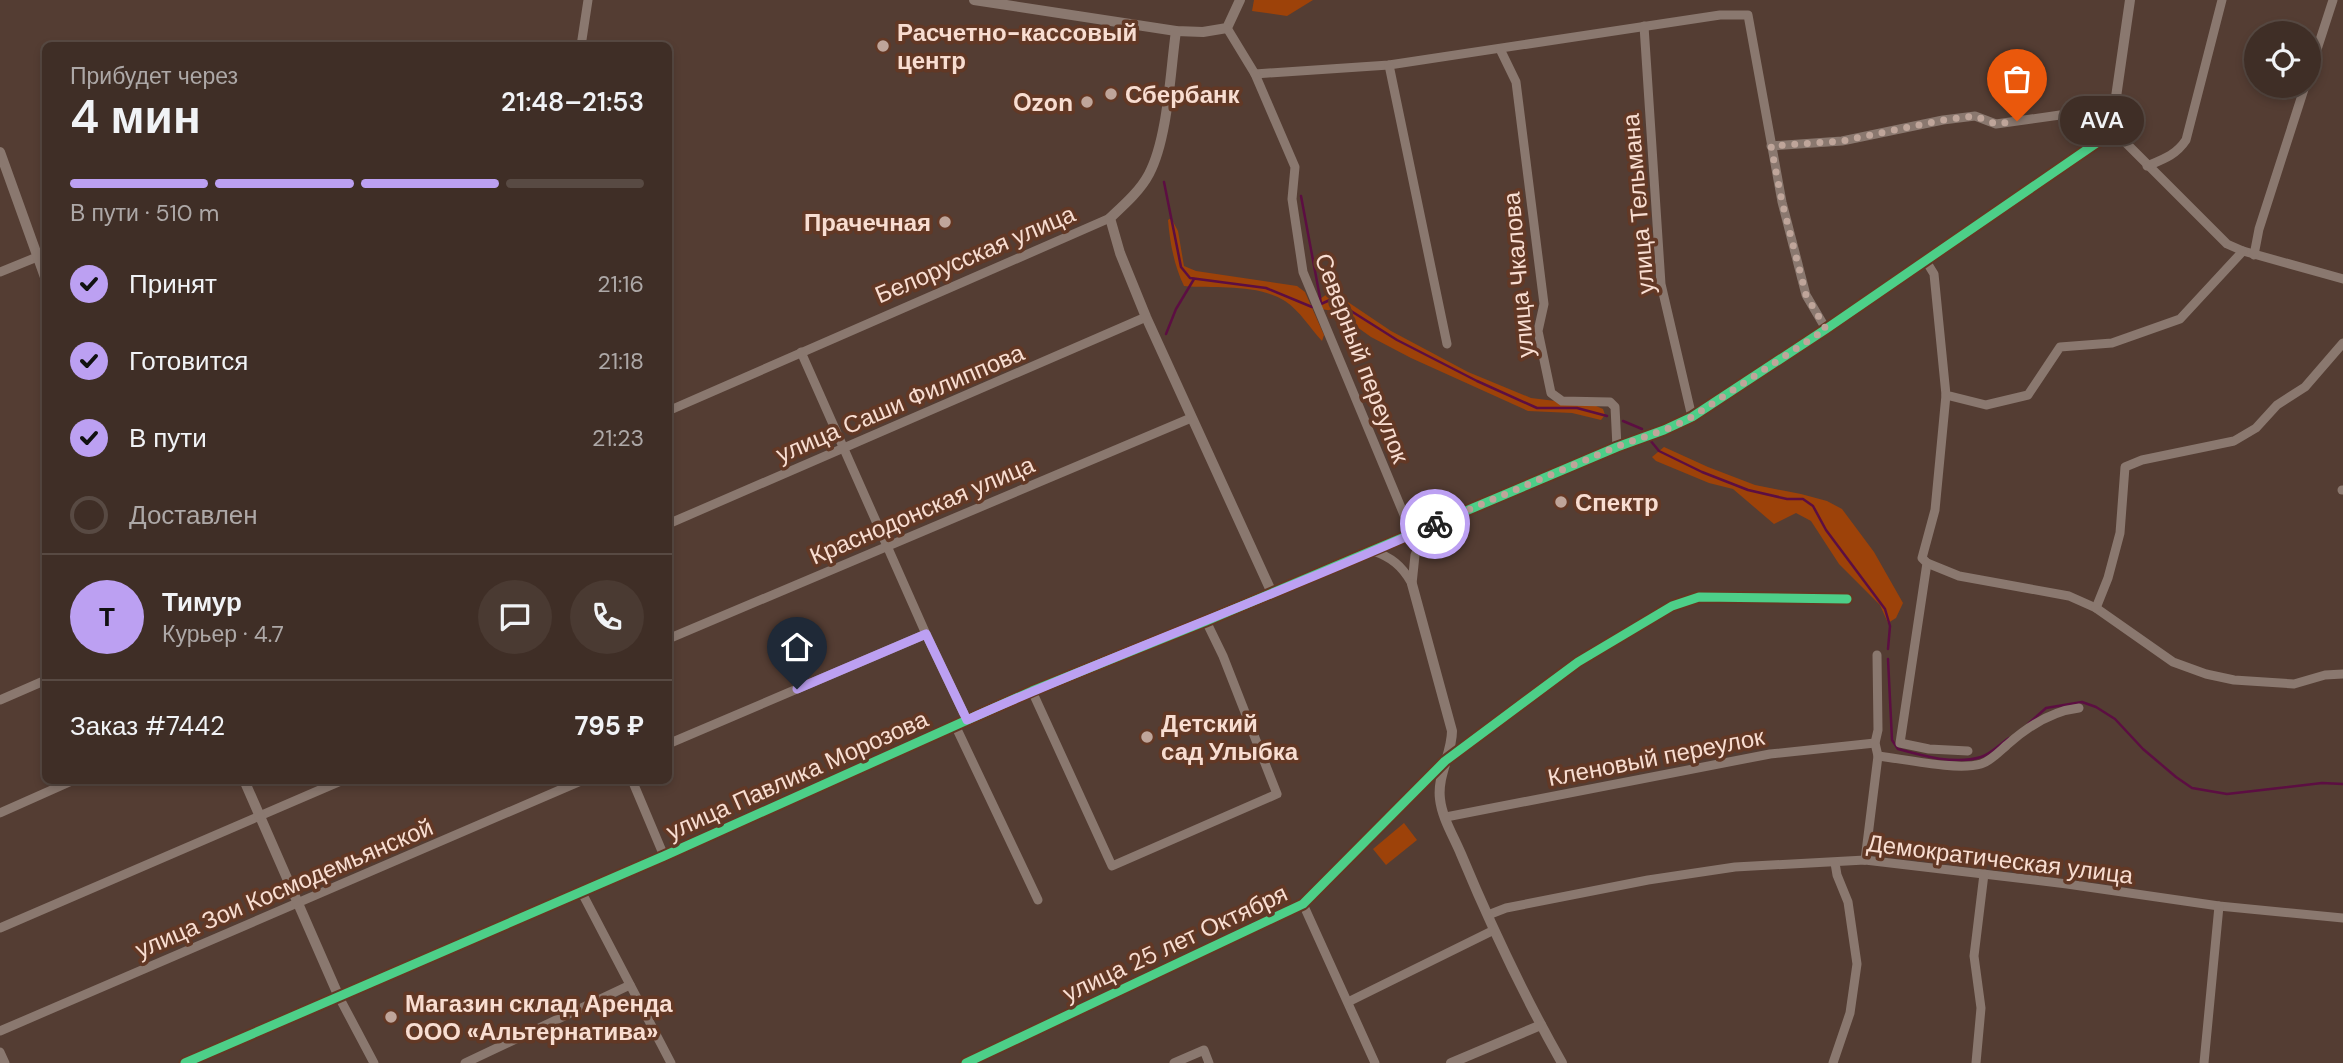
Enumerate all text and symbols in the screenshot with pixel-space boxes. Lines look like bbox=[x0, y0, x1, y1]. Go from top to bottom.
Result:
place label: Расчетно-кассовый центр bbox=[897, 17, 1137, 76]
map controls bbox=[2244, 21, 2321, 98]
button: locate bbox=[2244, 21, 2321, 98]
marker: Расчетно-кассовый центр bbox=[875, 38, 891, 54]
pin bbox=[1987, 49, 2047, 121]
icon: bag bbox=[1998, 60, 2036, 98]
text: Прибудет через bbox=[70, 61, 238, 91]
place label: Сбербанк bbox=[1125, 79, 1241, 110]
text: 21:48–21:53 bbox=[501, 85, 644, 119]
marker: Сбербанк bbox=[1103, 86, 1119, 102]
text: 4 мин bbox=[70, 87, 201, 147]
place label: Ozon bbox=[1013, 87, 1073, 118]
marker: Ozon bbox=[1079, 94, 1095, 110]
callout: AVA bbox=[2059, 96, 2143, 146]
text: AVA bbox=[2080, 105, 2124, 135]
street label: улица Тельмана bbox=[1615, 112, 1661, 296]
street label: улица Чкалова bbox=[1495, 190, 1541, 359]
text: В пути · 510 m bbox=[70, 198, 219, 228]
street label: Белорусская улица bbox=[870, 198, 1080, 310]
place label: Прачечная bbox=[804, 207, 931, 238]
marker: Прачечная bbox=[937, 214, 953, 230]
street label: Северный переулок bbox=[1308, 249, 1417, 468]
icon: check bbox=[70, 265, 108, 303]
text: Принят bbox=[129, 267, 217, 301]
text: 21:16 bbox=[597, 269, 644, 299]
street label: улица Саши Филиппова bbox=[771, 336, 1029, 469]
icon: check bbox=[70, 342, 108, 380]
text: Готовится bbox=[129, 344, 248, 378]
text: 21:18 bbox=[598, 346, 644, 376]
icon: check bbox=[70, 419, 108, 457]
text: В пути bbox=[129, 421, 207, 455]
text: 21:23 bbox=[592, 423, 644, 453]
street label: Краснодонская улица bbox=[805, 448, 1040, 571]
place label: Спектр bbox=[1575, 487, 1659, 518]
courier bbox=[1400, 489, 1470, 559]
marker: Спектр bbox=[1553, 494, 1569, 510]
text: Доставлен bbox=[129, 498, 258, 532]
icon: bike bbox=[1416, 505, 1454, 543]
button: chat bbox=[478, 580, 552, 654]
button: phone bbox=[570, 580, 644, 654]
text: Тимур bbox=[162, 585, 242, 619]
text: Т bbox=[99, 600, 115, 634]
pin bbox=[767, 617, 827, 689]
text: Курьер · 4.7 bbox=[162, 619, 284, 649]
icon: home bbox=[778, 628, 816, 666]
street label: улица Павлика Морозова bbox=[661, 703, 933, 847]
place label: Детский сад Улыбка bbox=[1161, 708, 1299, 767]
text: Заказ #7442 bbox=[70, 709, 225, 743]
text: 795 ₽ bbox=[575, 709, 644, 743]
street label: Кленовый переулок bbox=[1545, 721, 1767, 793]
marker: Детский сад Улыбка bbox=[1139, 729, 1155, 745]
street label: улица Зои Космодемьянской bbox=[130, 811, 438, 965]
street label: Демократическая улица bbox=[1865, 827, 2136, 891]
street label: улица 25 лет Октября bbox=[1058, 877, 1292, 1009]
place label: Магазин склад Аренда ООО «Альтернатива» bbox=[405, 988, 673, 1047]
marker: Магазин склад Аренда ООО «Альтернатива» bbox=[383, 1009, 399, 1025]

